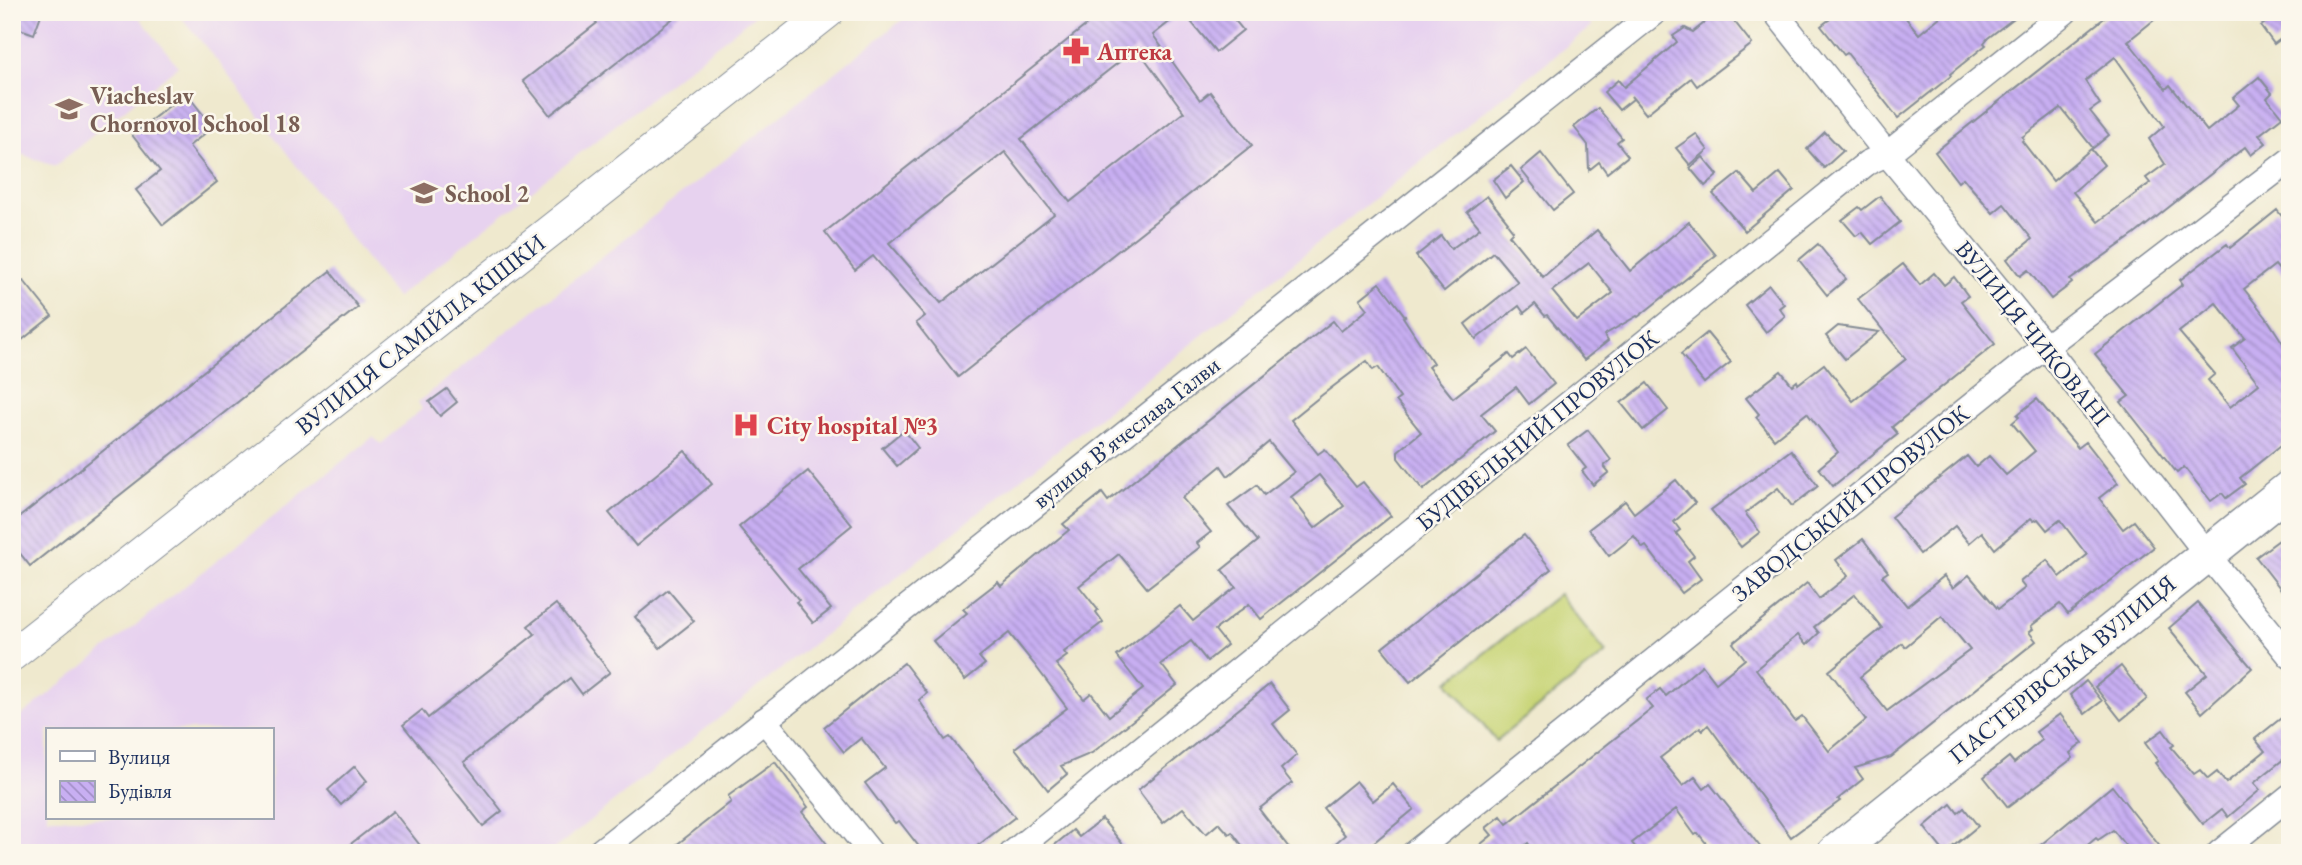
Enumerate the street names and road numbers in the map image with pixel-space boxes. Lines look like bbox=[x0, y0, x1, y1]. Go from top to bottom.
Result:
street label: ВУЛИЦЯ САМІЙЛА КІШКИ bbox=[289, 227, 551, 441]
street label: ВУЛИЦЯ ЧИКОВАНІ bbox=[1949, 234, 2117, 432]
street label: БУДІВЕЛЬНИЙ ПРОВУЛОК bbox=[1409, 322, 1665, 538]
street label: вулиця Вʼячеслава Галви bbox=[1026, 349, 1226, 515]
street label: ЗАВОДСЬКИЙ ПРОВУЛОК bbox=[1725, 397, 1975, 608]
street label: ПАСТЕРІВСЬКА ВУЛИЦЯ bbox=[1942, 568, 2182, 770]

